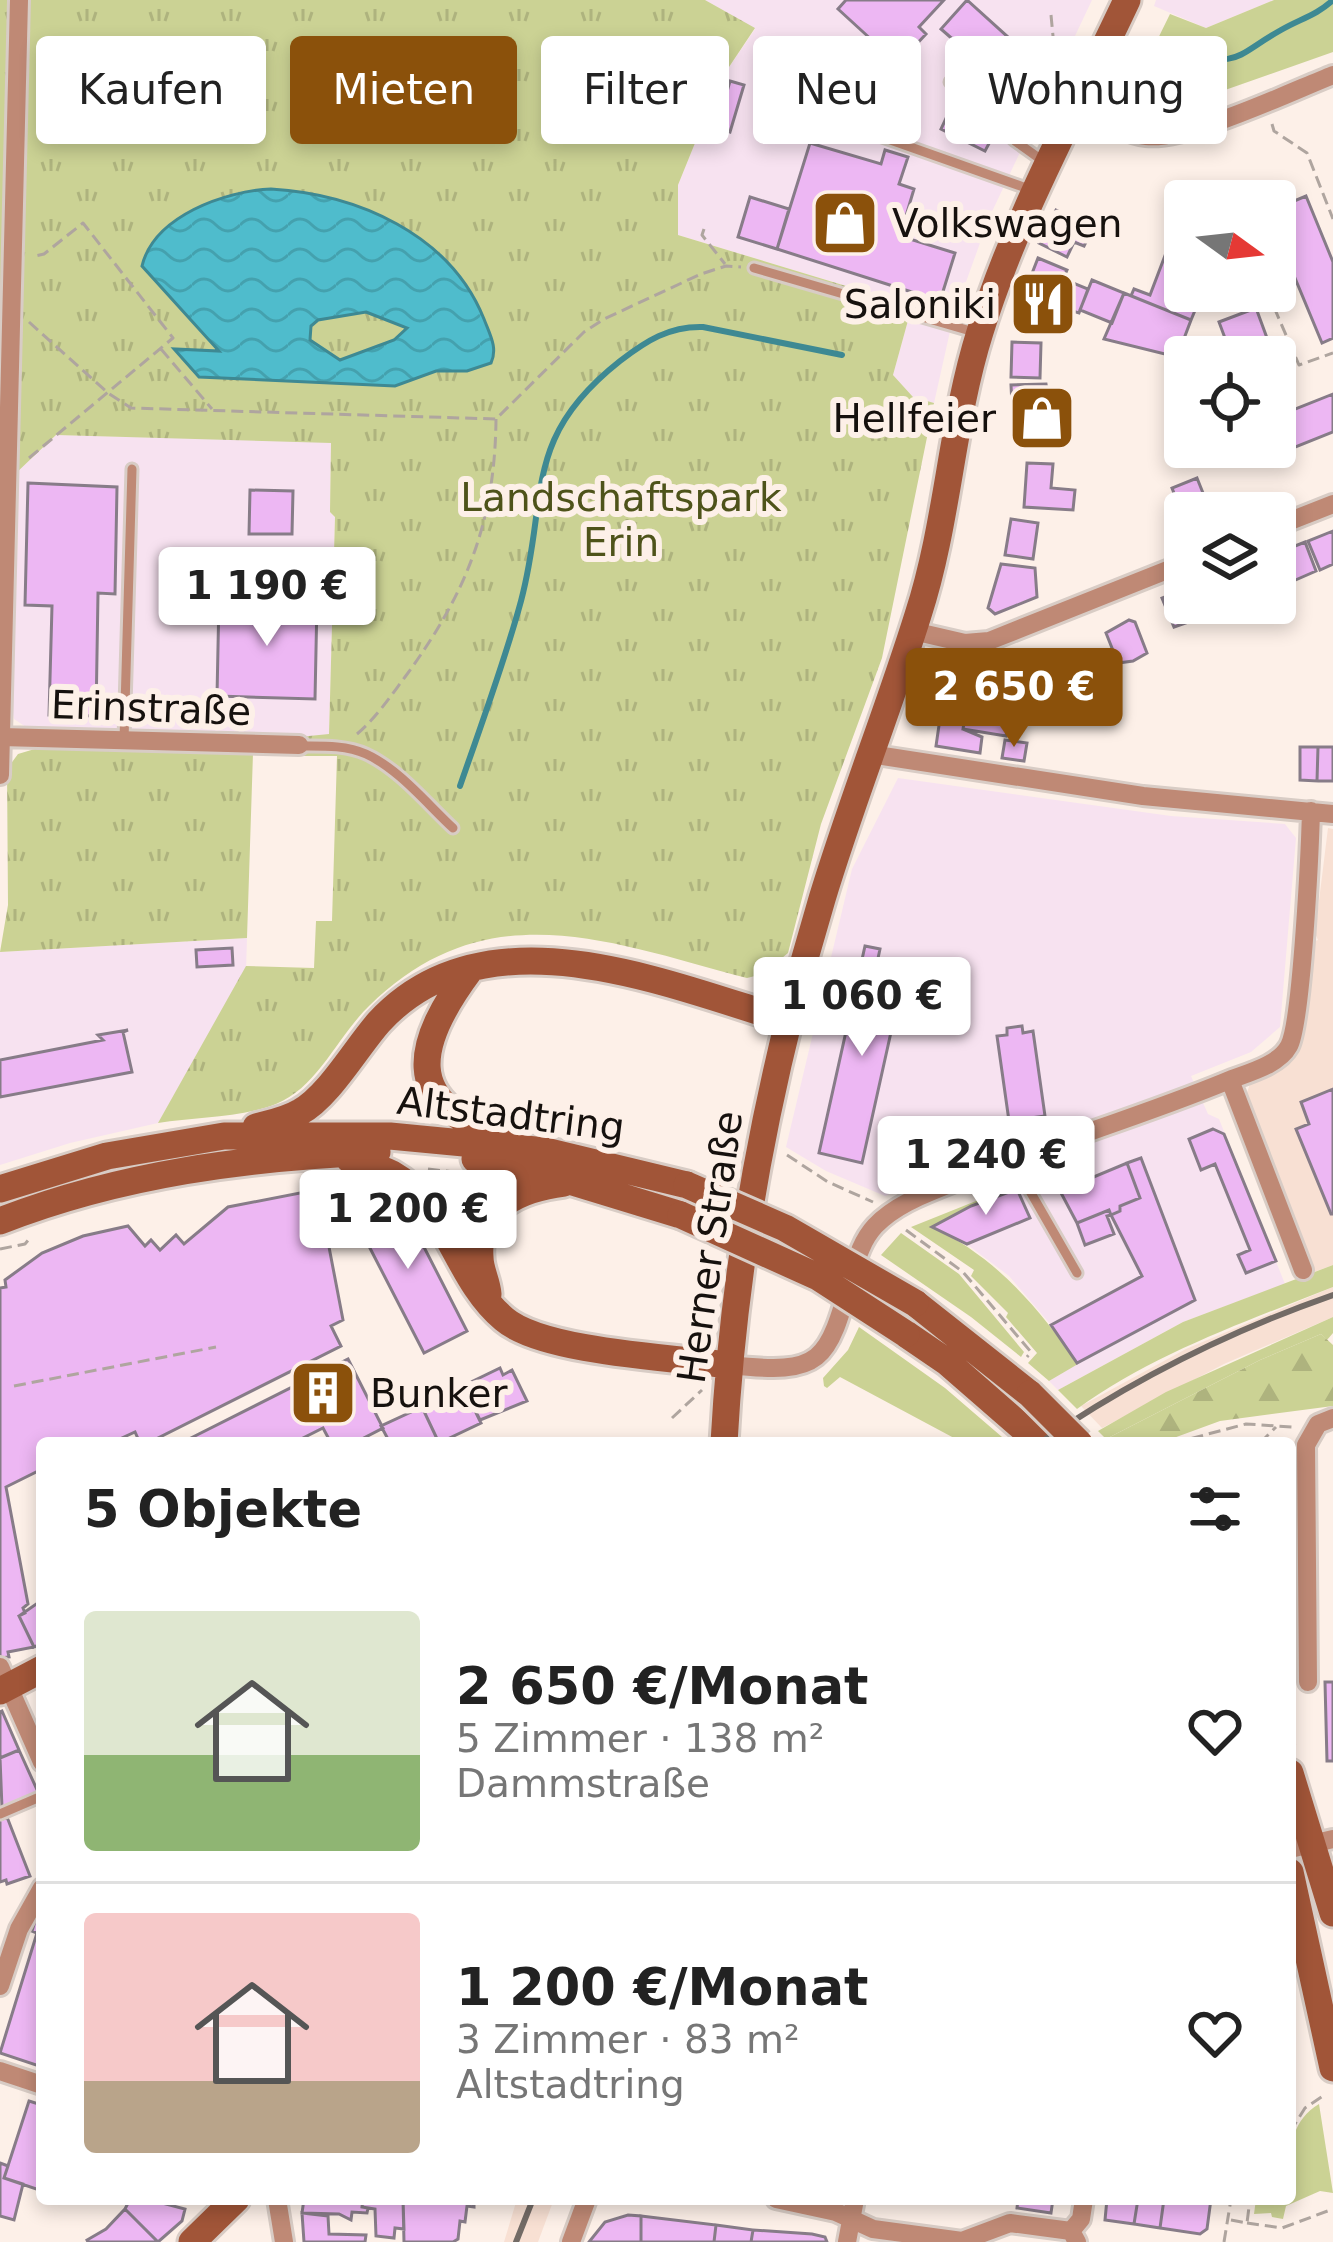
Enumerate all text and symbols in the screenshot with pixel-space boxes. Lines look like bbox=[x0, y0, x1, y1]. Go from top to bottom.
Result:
chip: Kaufen bbox=[36, 36, 266, 144]
chip: Mieten bbox=[290, 36, 517, 144]
chip: Filter bbox=[541, 36, 729, 144]
chip: Neu bbox=[753, 36, 921, 144]
chip: Wohnung bbox=[945, 36, 1227, 144]
north arrow bbox=[1164, 180, 1296, 312]
map controls bbox=[1164, 180, 1296, 624]
shop icon: Volkswagen bbox=[810, 188, 880, 258]
place label: Volkswagen bbox=[892, 201, 1123, 246]
restaurant icon: Saloniki bbox=[1008, 269, 1078, 339]
place label: Saloniki bbox=[844, 282, 996, 327]
button: locate bbox=[1164, 336, 1296, 468]
shop icon: Hellfeier bbox=[1007, 383, 1077, 453]
place label: Hellfeier bbox=[832, 396, 997, 441]
park label: Landschaftspark Erin bbox=[460, 475, 782, 565]
button: layers bbox=[1164, 492, 1296, 624]
pin: 1 190 € bbox=[156, 547, 378, 649]
text: 1 190 € bbox=[186, 563, 348, 608]
pin: 2 650 € bbox=[903, 648, 1125, 750]
text: 2 650 € bbox=[933, 664, 1095, 709]
street label: Erinstraße bbox=[50, 682, 252, 734]
pin: 1 060 € bbox=[751, 957, 973, 1059]
text: 1 060 € bbox=[781, 973, 943, 1018]
street label: Altstadtring bbox=[395, 1078, 627, 1150]
street label: Herner Straße bbox=[669, 1108, 751, 1386]
pin: 1 240 € bbox=[875, 1116, 1097, 1218]
text: 1 240 € bbox=[905, 1132, 1067, 1177]
pin: 1 200 € bbox=[297, 1170, 519, 1272]
text: 1 200 € bbox=[327, 1186, 489, 1231]
building icon: Bunker bbox=[288, 1358, 358, 1428]
place label: Bunker bbox=[370, 1371, 508, 1416]
icon: filters bbox=[1182, 1476, 1248, 1542]
text: 5 Objekte bbox=[84, 1480, 362, 1539]
text: 2 650 €/Monat bbox=[456, 1657, 868, 1716]
icon: home bbox=[180, 1659, 324, 1803]
icon: heart bbox=[1182, 1698, 1248, 1764]
text: 5 Zimmer · 138 m² bbox=[456, 1716, 824, 1761]
text: Dammstraße bbox=[456, 1761, 710, 1806]
text: 1 200 €/Monat bbox=[456, 1958, 868, 2017]
icon: home bbox=[180, 1961, 324, 2105]
icon: heart bbox=[1182, 2000, 1248, 2066]
text: 3 Zimmer · 83 m² bbox=[456, 2017, 800, 2062]
text: Altstadtring bbox=[456, 2062, 685, 2107]

